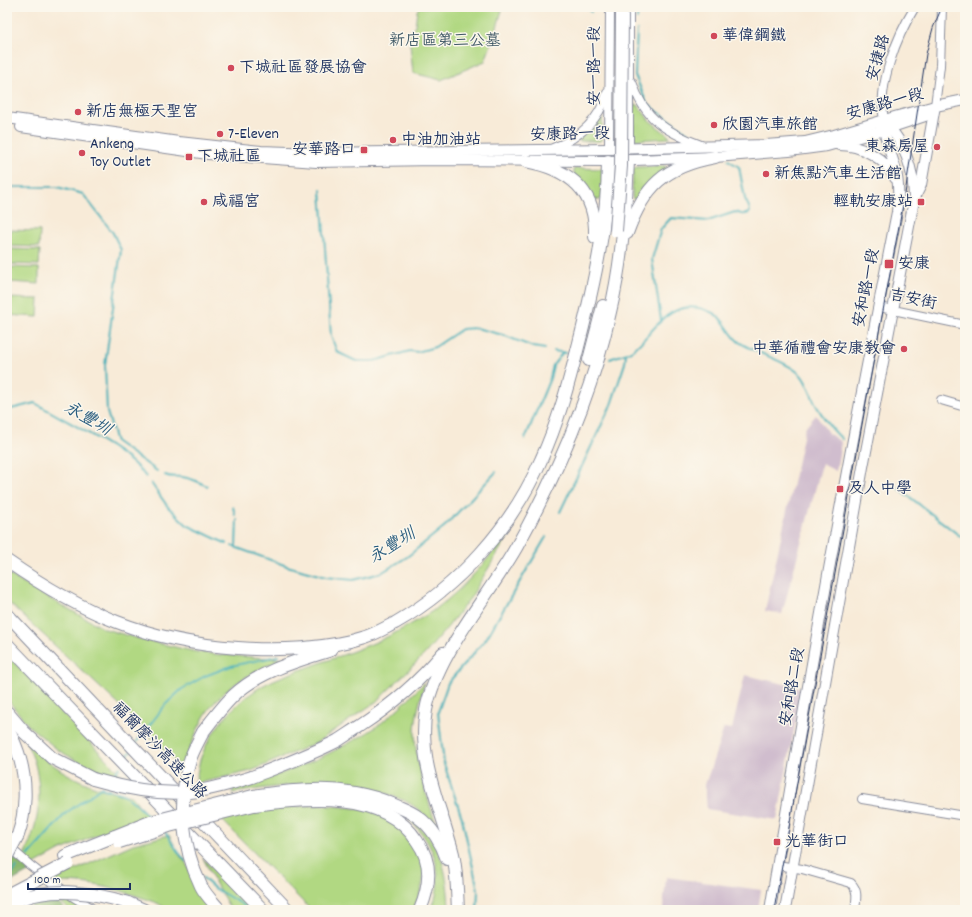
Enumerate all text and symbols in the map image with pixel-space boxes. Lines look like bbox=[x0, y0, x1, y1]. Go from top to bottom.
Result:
place label: 華偉鋼鐵 bbox=[722, 25, 786, 48]
street label: 安一路一段 bbox=[584, 26, 607, 106]
park label: 新店區第三公墓 bbox=[389, 30, 501, 53]
marker: 華偉鋼鐵 bbox=[709, 31, 719, 41]
street label: 安捷路 bbox=[861, 32, 897, 84]
place label: 下城社區發展協會 bbox=[239, 57, 367, 80]
marker: 下城社區發展協會 bbox=[226, 63, 236, 73]
street label: 安康路一段 bbox=[843, 83, 927, 127]
place label: 新店無極天聖宮 bbox=[86, 101, 198, 124]
marker: 新店無極天聖宮 bbox=[73, 107, 83, 117]
place label: 欣園汽車旅館 bbox=[722, 114, 818, 137]
marker: 欣園汽車旅館 bbox=[709, 120, 719, 130]
place label: 7-Eleven bbox=[228, 123, 279, 146]
street label: 安康路一段 bbox=[530, 123, 610, 147]
marker: 7-Eleven bbox=[215, 129, 225, 139]
place label: 中油加油站 bbox=[401, 129, 481, 152]
place label: Ankeng Toy Outlet bbox=[90, 133, 151, 174]
marker: 中油加油站 bbox=[388, 135, 398, 145]
place label: 東森房屋 bbox=[865, 136, 929, 159]
place label: 安華路口 bbox=[292, 139, 356, 162]
marker: 東森房屋 bbox=[932, 142, 942, 152]
marker: 安華路口 bbox=[359, 145, 369, 155]
place label: 下城社區 bbox=[197, 146, 261, 169]
marker: Ankeng Toy Outlet bbox=[77, 148, 87, 158]
marker: 下城社區 bbox=[184, 152, 194, 162]
place label: 新焦點汽車生活館 bbox=[774, 163, 902, 186]
marker: 新焦點汽車生活館 bbox=[761, 169, 771, 179]
place label: 咸福宮 bbox=[212, 191, 260, 214]
place label: 輕軌安康站 bbox=[833, 191, 913, 214]
marker: 咸福宮 bbox=[199, 197, 209, 207]
marker: 輕軌安康站 bbox=[916, 197, 926, 207]
street label: 安和路一段 bbox=[848, 247, 886, 329]
place label: 安康 bbox=[898, 253, 930, 276]
marker: 安康 bbox=[883, 258, 895, 270]
street label: 吉安街 bbox=[887, 284, 939, 316]
place label: 中華循禮會安康教會 bbox=[752, 338, 896, 361]
marker: 中華循禮會安康教會 bbox=[899, 344, 909, 354]
water label: 永豐圳 bbox=[59, 397, 117, 444]
place label: 及人中學 bbox=[848, 478, 912, 501]
marker: 及人中學 bbox=[835, 484, 845, 494]
water label: 永豐圳 bbox=[365, 522, 423, 571]
street label: 安和路二段 bbox=[775, 646, 811, 728]
street label: 福爾摩沙高速公路 bbox=[106, 697, 212, 805]
place label: 光華街口 bbox=[785, 831, 849, 854]
marker: 光華街口 bbox=[772, 837, 782, 847]
scale bar bbox=[28, 865, 130, 891]
text: 100 m bbox=[34, 872, 61, 889]

